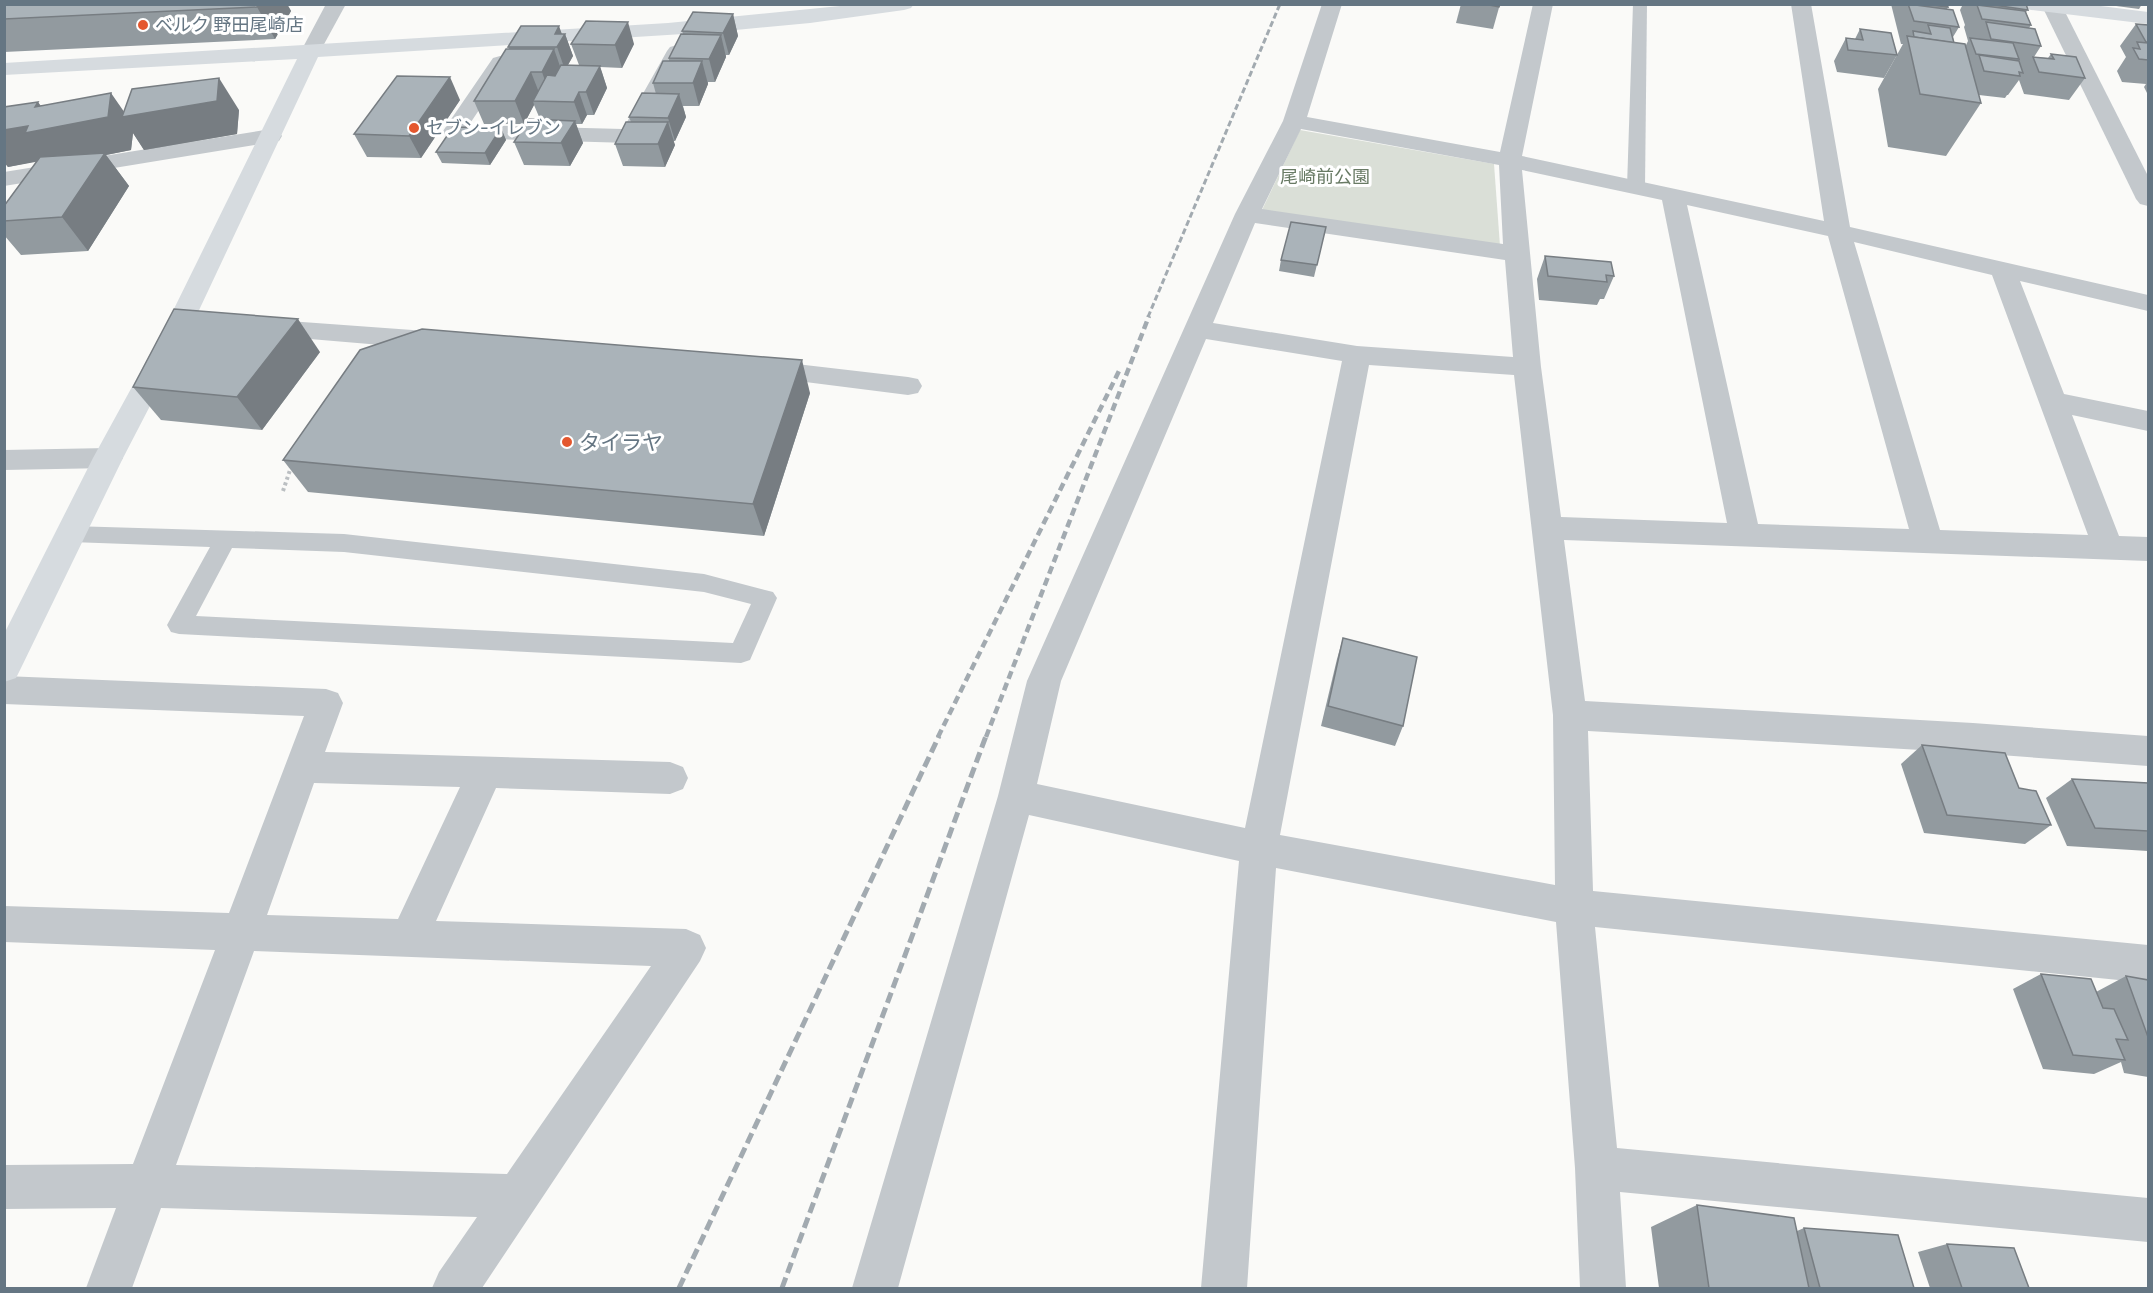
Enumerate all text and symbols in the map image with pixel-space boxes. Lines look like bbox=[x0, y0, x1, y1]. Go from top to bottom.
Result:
place label: ベルク 野田尾崎店 bbox=[155, 14, 303, 36]
marker: ベルク 野田尾崎店 bbox=[136, 18, 150, 32]
place label: セブン-イレブン bbox=[426, 117, 561, 139]
marker: セブン-イレブン bbox=[407, 121, 421, 135]
park label: 尾崎前公園 bbox=[1280, 166, 1370, 188]
place label: タイラヤ bbox=[579, 430, 663, 455]
marker: タイラヤ bbox=[560, 435, 574, 449]

